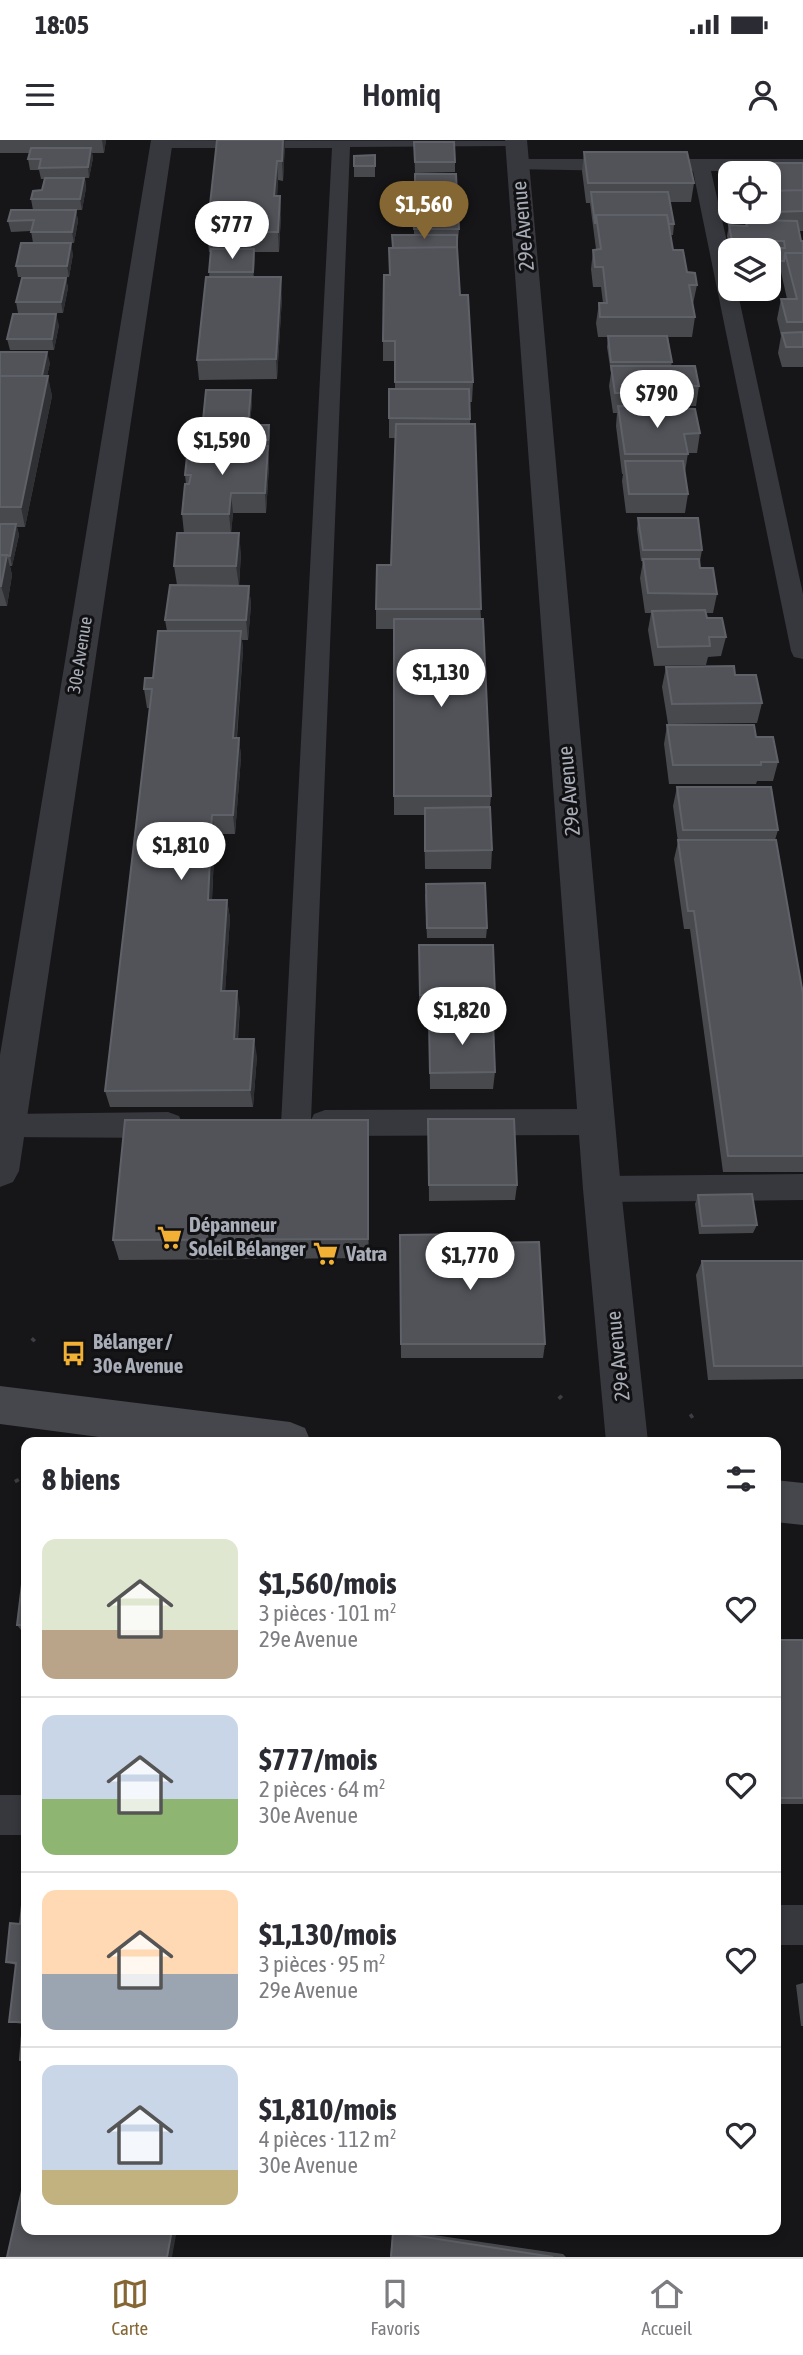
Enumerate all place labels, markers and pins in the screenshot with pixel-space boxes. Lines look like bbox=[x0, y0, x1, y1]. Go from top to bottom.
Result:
pin: $1,560 bbox=[367, 182, 481, 241]
pin: $777 bbox=[191, 201, 273, 261]
pin: $790 bbox=[616, 370, 698, 430]
pin: $1,590 bbox=[165, 418, 279, 477]
pin: $1,130 bbox=[384, 650, 498, 709]
pin: $1,810 bbox=[124, 822, 238, 882]
pin: $1,820 bbox=[405, 988, 519, 1047]
place label: Dépanneur Soleil Bélanger bbox=[189, 1212, 306, 1260]
supermarket icon: Dépanneur Soleil Bélanger bbox=[155, 1223, 183, 1251]
pin: $1,770 bbox=[413, 1232, 527, 1292]
supermarket icon: Vatra bbox=[312, 1240, 340, 1268]
place label: Vatra bbox=[345, 1241, 387, 1265]
place label: Bélanger / 30e Avenue bbox=[93, 1329, 183, 1377]
bus stop icon: Bélanger / 30e Avenue bbox=[59, 1340, 87, 1368]

